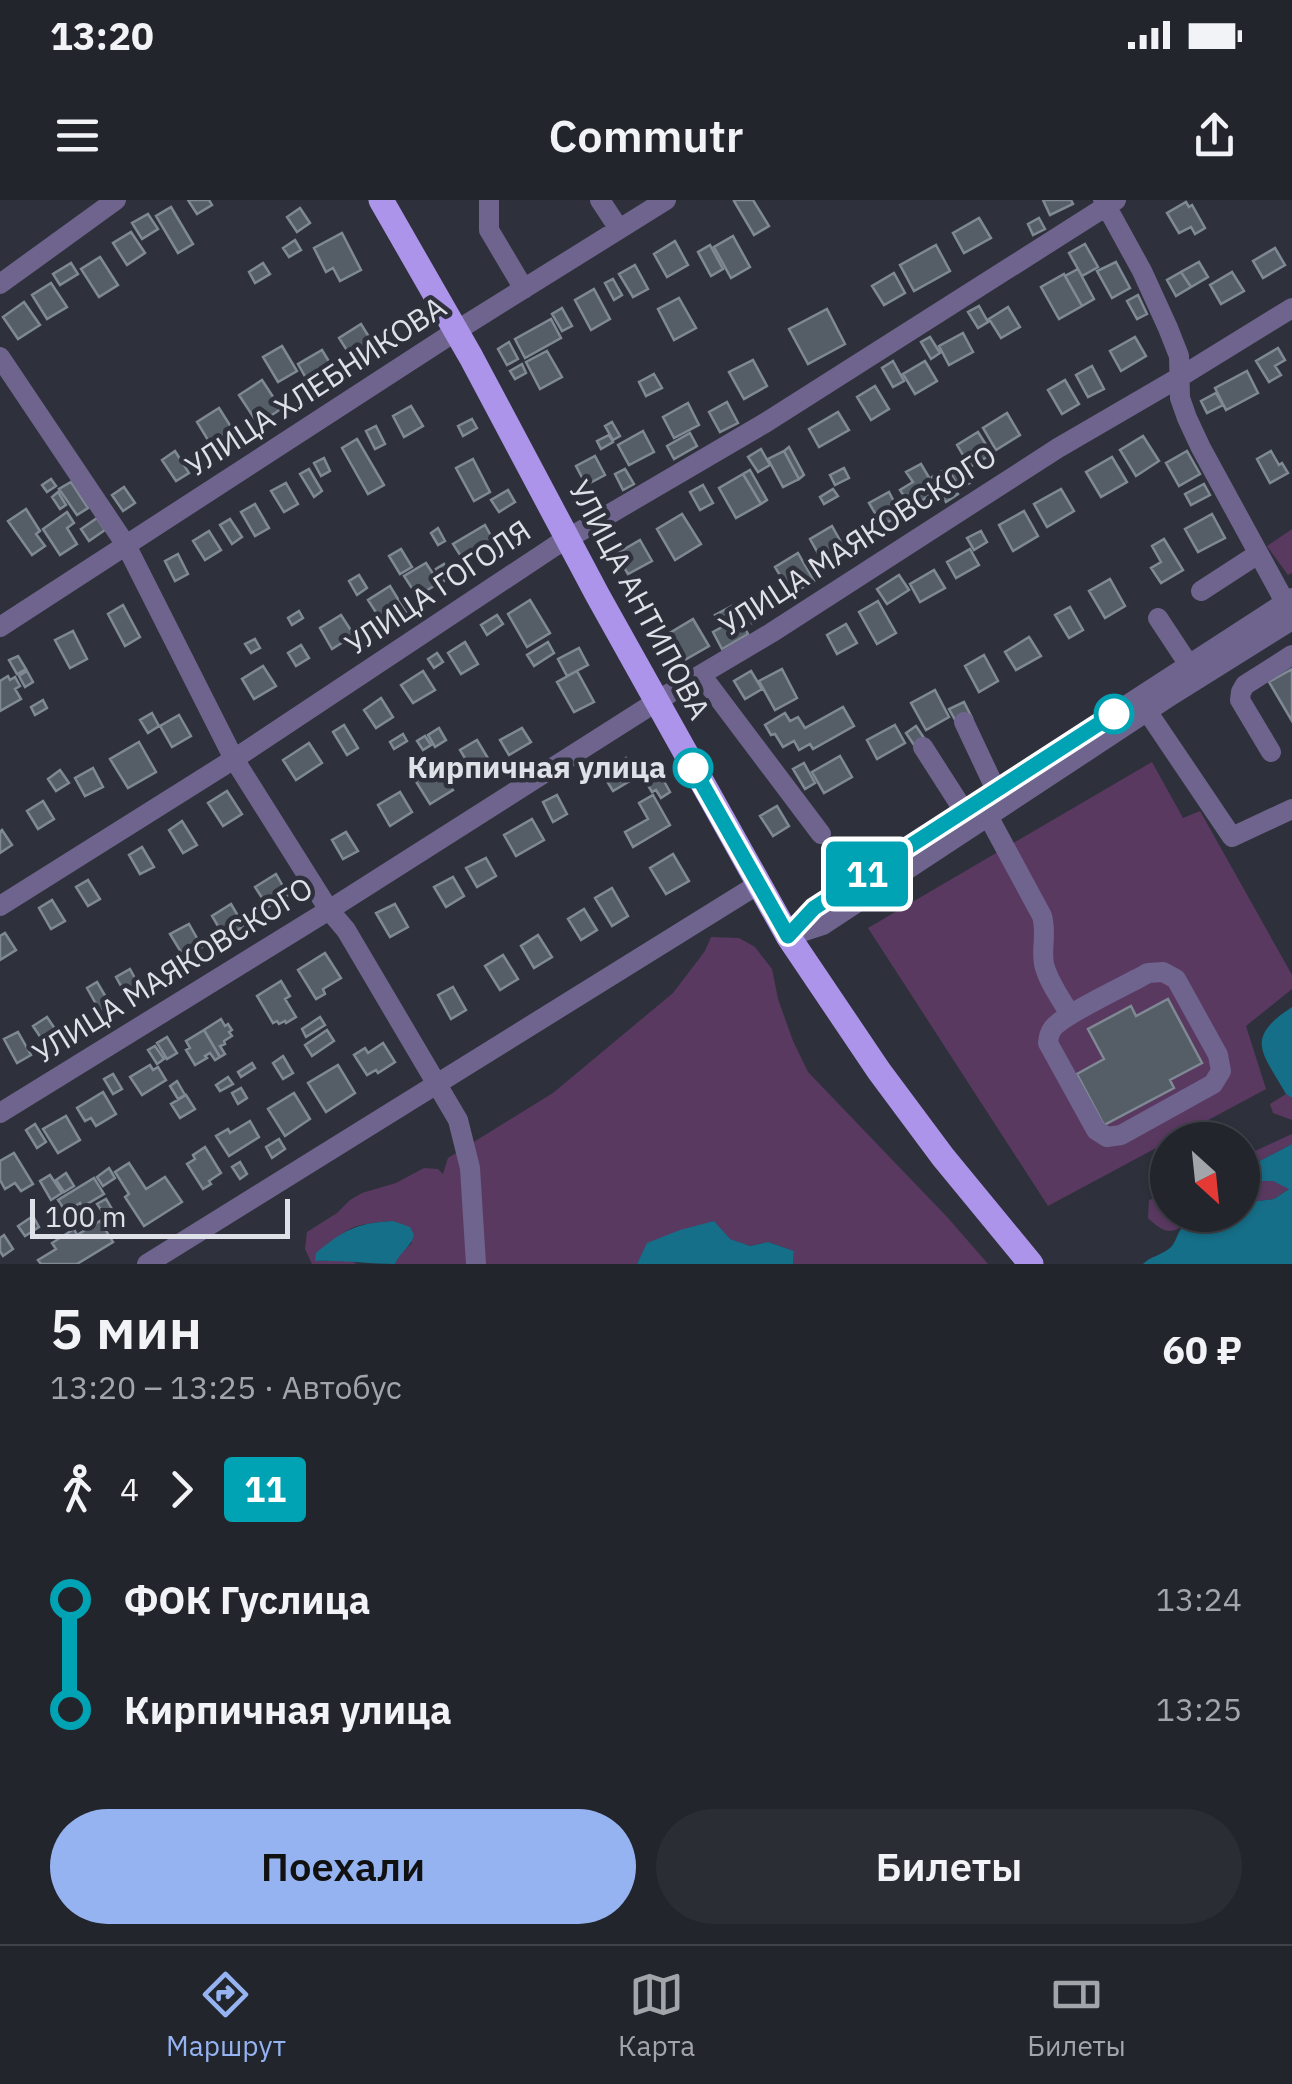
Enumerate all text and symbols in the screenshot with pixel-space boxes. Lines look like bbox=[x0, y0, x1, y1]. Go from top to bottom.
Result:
text: 13:20 bbox=[50, 11, 154, 60]
text: Commutr bbox=[548, 106, 744, 164]
icon: menu bbox=[50, 108, 105, 163]
icon: share bbox=[1187, 108, 1242, 163]
street label: УЛИЦА ХЛЕБНИКОВА bbox=[177, 287, 453, 485]
street label: УЛИЦА МАЯКОВСКОГО bbox=[711, 435, 1003, 644]
street label: УЛИЦА АНТИПОВА bbox=[561, 473, 720, 726]
street label: УЛИЦА ГОГОЛЯ bbox=[337, 510, 538, 663]
unlabelled marker bbox=[1095, 695, 1133, 733]
place label: Кирпичная улица bbox=[407, 747, 666, 786]
marker: Кирпичная улица bbox=[674, 749, 712, 787]
line badge: 11 bbox=[822, 842, 912, 906]
text: 11 bbox=[846, 851, 888, 897]
street label: УЛИЦА МАЯКОВСКОГО bbox=[25, 868, 320, 1072]
north arrow bbox=[1150, 1122, 1260, 1232]
map controls bbox=[1150, 1122, 1260, 1232]
scale bar bbox=[30, 1194, 290, 1238]
text: 100 m bbox=[45, 1198, 126, 1235]
text: 5 мин bbox=[50, 1293, 202, 1364]
text: 60 ₽ bbox=[1162, 1325, 1242, 1374]
text: 13:20 – 13:25 · Автобус bbox=[50, 1366, 402, 1408]
icon: walk bbox=[50, 1462, 105, 1517]
icon: forward bbox=[154, 1462, 209, 1517]
text: 11 bbox=[244, 1466, 286, 1512]
text: 4 bbox=[120, 1468, 139, 1510]
text: ФОК Гуслица bbox=[124, 1575, 370, 1624]
text: 13:24 bbox=[1156, 1578, 1242, 1620]
text: Кирпичная улица bbox=[124, 1685, 452, 1734]
text: 13:25 bbox=[1156, 1688, 1242, 1730]
button: Поехали bbox=[50, 1809, 636, 1924]
button: Билеты bbox=[656, 1809, 1242, 1924]
tab: Маршрут bbox=[166, 1967, 286, 2064]
tab: Карта bbox=[618, 1967, 695, 2064]
tab: Билеты bbox=[1027, 1967, 1126, 2064]

